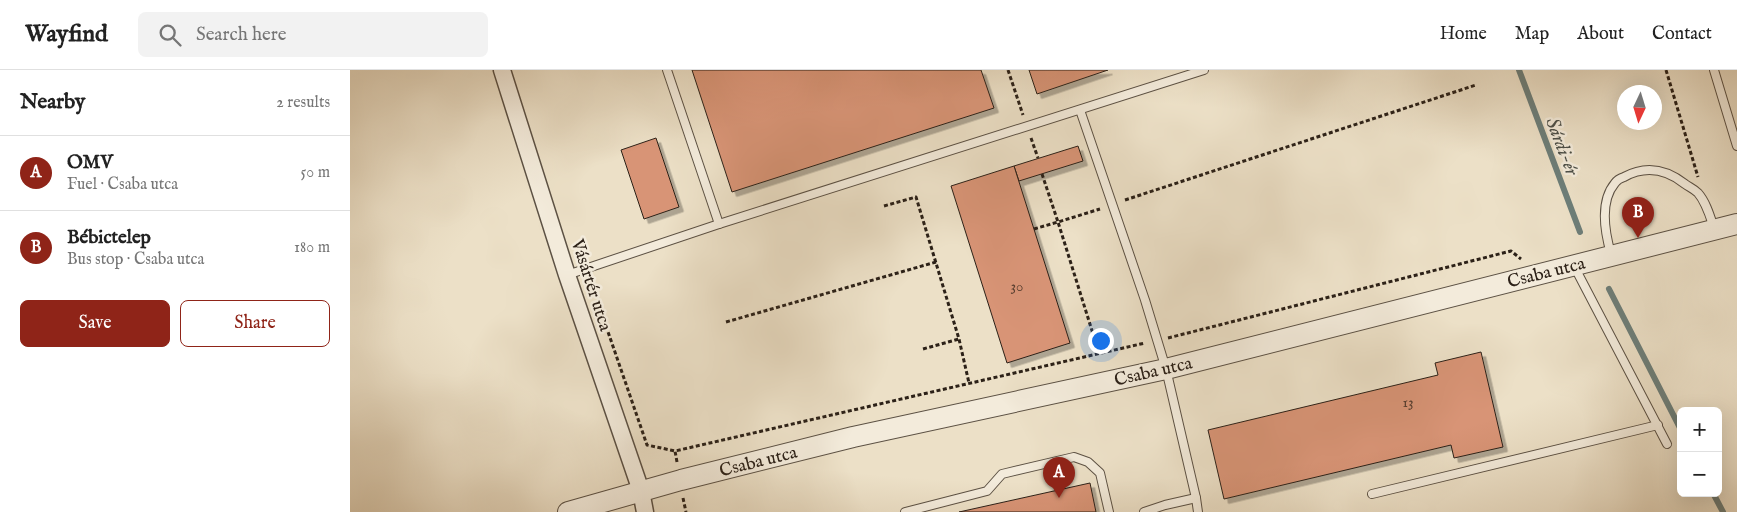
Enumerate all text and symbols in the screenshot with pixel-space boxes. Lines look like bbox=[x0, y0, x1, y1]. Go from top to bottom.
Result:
search box bbox=[138, 12, 488, 57]
text: Wayfind bbox=[25, 19, 108, 50]
icon: search bbox=[156, 21, 184, 49]
text: Search here bbox=[196, 23, 286, 47]
text: Home bbox=[1440, 23, 1487, 46]
text: Map bbox=[1515, 23, 1549, 46]
text: About bbox=[1577, 23, 1624, 46]
text: Contact bbox=[1652, 23, 1712, 46]
north arrow bbox=[1617, 85, 1662, 130]
text: Nearby bbox=[20, 89, 85, 116]
text: 2 results bbox=[276, 93, 330, 113]
water label: Sárdi-ér bbox=[1539, 114, 1584, 181]
text: OMV bbox=[67, 151, 113, 175]
text: A bbox=[31, 163, 41, 183]
text: 50 m bbox=[301, 163, 330, 183]
text: Fuel · Csaba utca bbox=[67, 175, 178, 195]
pin: B bbox=[1622, 197, 1654, 238]
text: Bébictelep bbox=[67, 226, 151, 250]
street label: Vásártér utca bbox=[565, 236, 616, 334]
text: B bbox=[31, 238, 41, 258]
text: 180 m bbox=[294, 238, 330, 258]
text: Bus stop · Csaba utca bbox=[67, 250, 204, 270]
street label: Csaba utca bbox=[1505, 253, 1588, 294]
house number: 30 bbox=[1011, 277, 1023, 296]
button: Save bbox=[20, 300, 170, 347]
button: Share bbox=[180, 300, 330, 347]
your location bbox=[1088, 328, 1114, 354]
street label: Csaba utca bbox=[1112, 352, 1195, 393]
house number: 13 bbox=[1402, 393, 1414, 412]
map controls bbox=[1677, 407, 1722, 497]
button: + bbox=[1677, 407, 1722, 452]
street label: Csaba utca bbox=[717, 442, 800, 483]
button: − bbox=[1677, 452, 1722, 497]
pin: A bbox=[1043, 457, 1075, 498]

